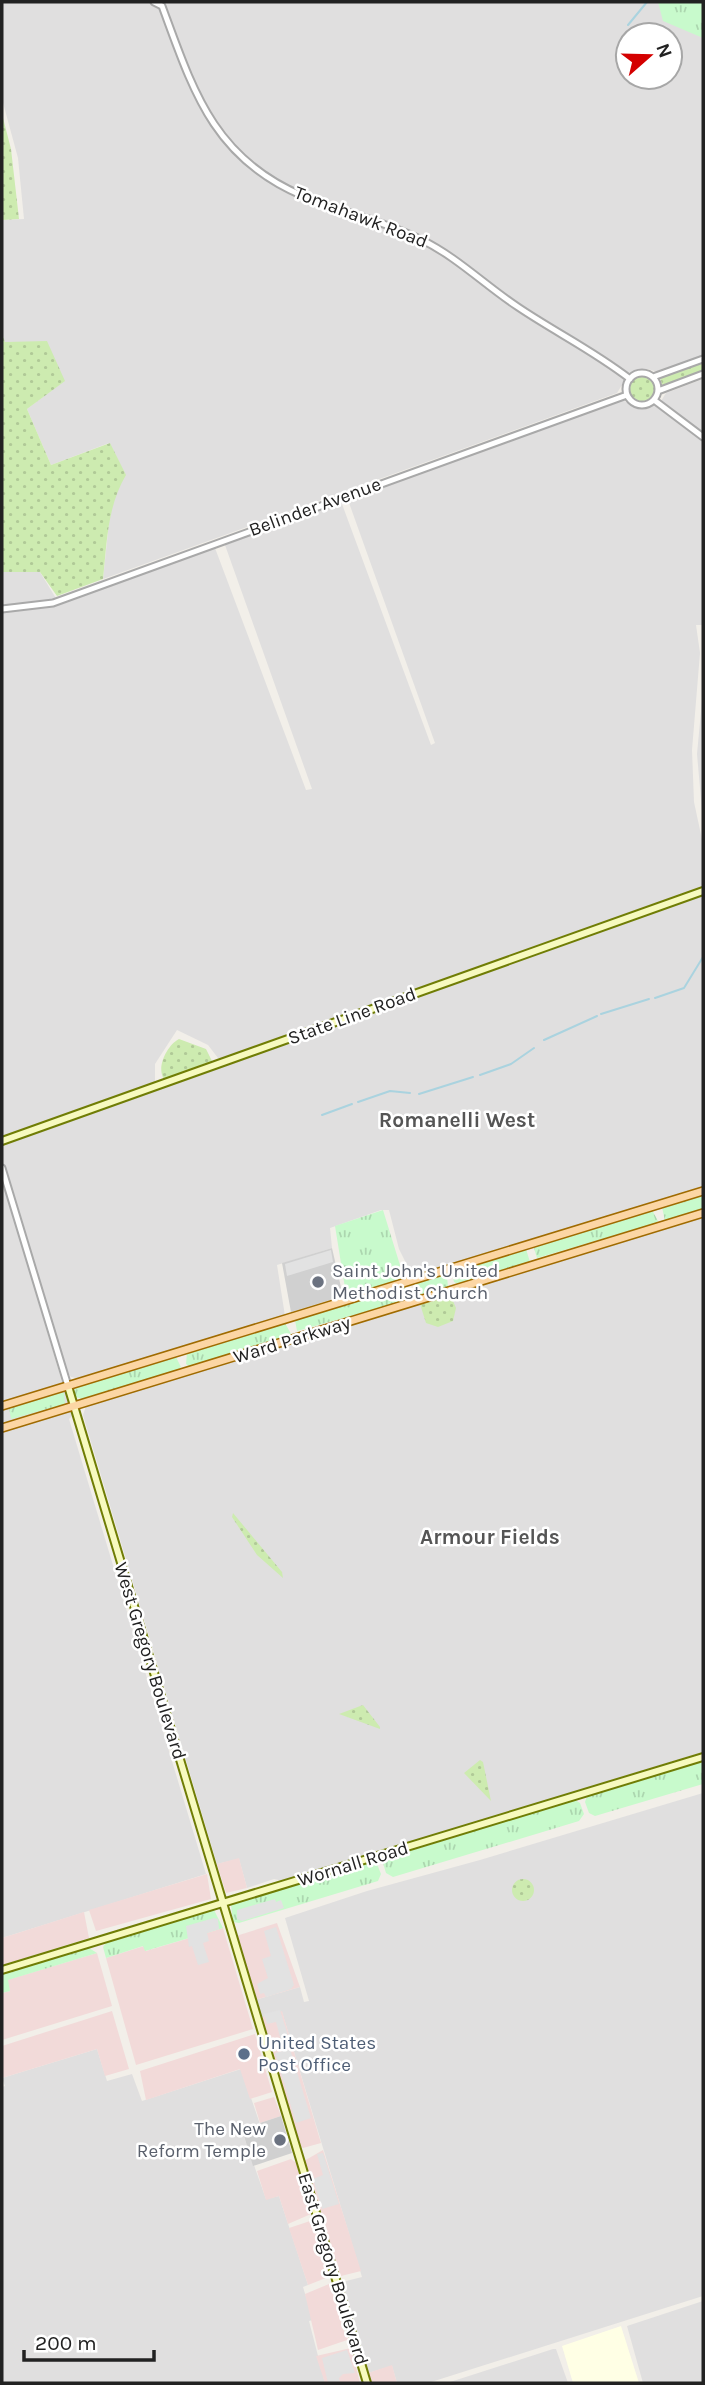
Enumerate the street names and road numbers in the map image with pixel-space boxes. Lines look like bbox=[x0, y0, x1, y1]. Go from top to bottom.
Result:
street label: Tomahawk Road bbox=[291, 181, 431, 253]
street label: Belinder Avenue bbox=[246, 473, 384, 541]
street label: State Line Road bbox=[285, 983, 419, 1049]
street label: Ward Parkway bbox=[231, 1312, 353, 1368]
street label: West Gregory Boulevard bbox=[110, 1560, 190, 1762]
street label: Wornall Road bbox=[295, 1837, 411, 1891]
street label: East Gregory Boulevard bbox=[293, 2170, 373, 2368]

